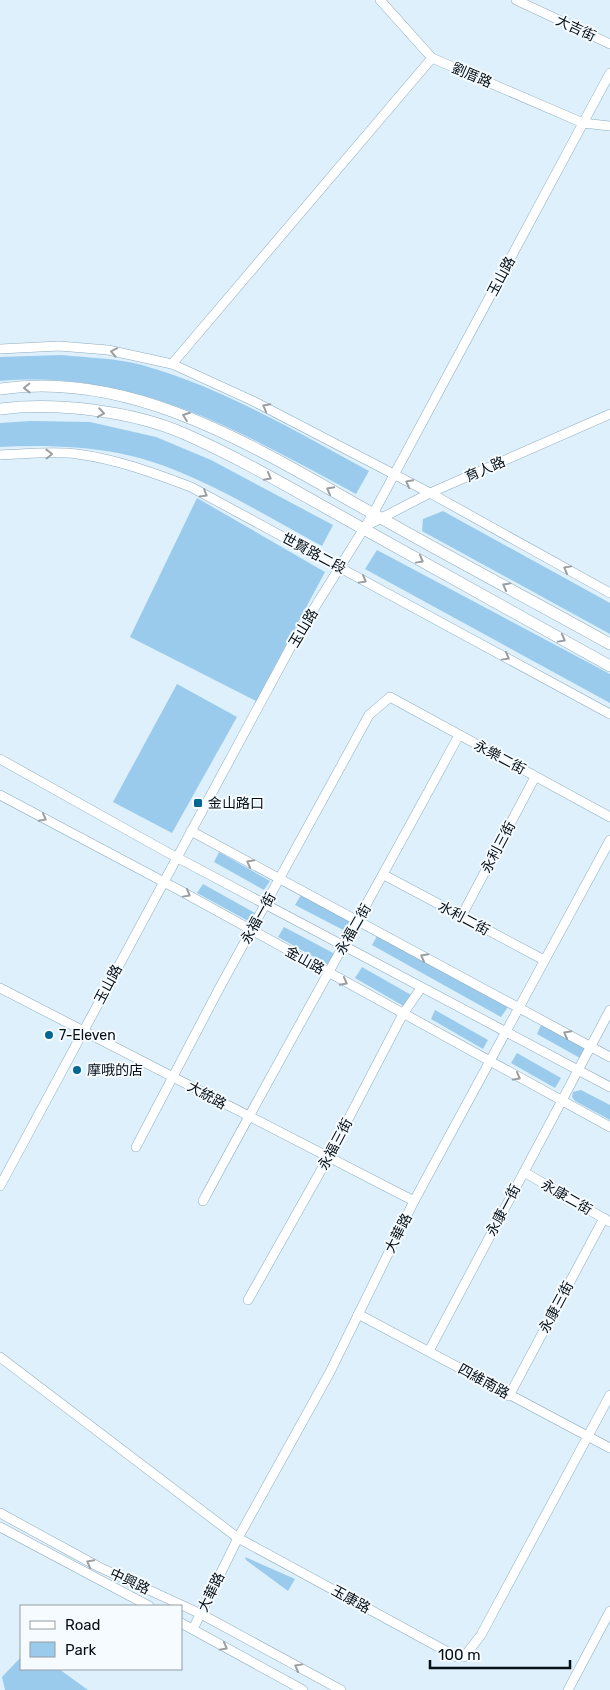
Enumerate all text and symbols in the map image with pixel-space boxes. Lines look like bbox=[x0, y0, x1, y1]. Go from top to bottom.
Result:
street label: 大吉街 bbox=[553, 12, 598, 45]
street label: 劉厝路 bbox=[449, 59, 494, 91]
street label: 玉山路 bbox=[484, 254, 519, 299]
one-way arrow bbox=[109, 347, 118, 357]
one-way arrow bbox=[23, 383, 30, 393]
one-way arrow bbox=[262, 403, 271, 413]
one-way arrow bbox=[97, 407, 105, 417]
one-way arrow bbox=[182, 412, 190, 422]
one-way arrow bbox=[45, 449, 53, 459]
street label: 育人路 bbox=[463, 453, 508, 486]
one-way arrow bbox=[262, 471, 271, 481]
one-way arrow bbox=[406, 479, 415, 489]
one-way arrow bbox=[326, 486, 335, 496]
one-way arrow bbox=[199, 488, 208, 498]
street label: 世賢路二段 bbox=[279, 530, 349, 577]
one-way arrow bbox=[415, 553, 424, 563]
one-way arrow bbox=[564, 565, 573, 575]
one-way arrow bbox=[358, 573, 367, 583]
one-way arrow bbox=[502, 583, 511, 593]
street label: 玉山路 bbox=[285, 606, 322, 651]
one-way arrow bbox=[557, 633, 566, 643]
one-way arrow bbox=[500, 651, 509, 661]
street label: 永樂二街 bbox=[471, 737, 528, 778]
place label: 金山路口 bbox=[208, 795, 264, 812]
marker: 金山路口 bbox=[192, 797, 204, 809]
one-way arrow bbox=[38, 812, 47, 822]
street label: 永利三街 bbox=[478, 819, 519, 876]
one-way arrow bbox=[247, 859, 256, 869]
one-way arrow bbox=[181, 888, 190, 898]
street label: 永福一街 bbox=[237, 890, 279, 947]
street label: 水利二街 bbox=[435, 898, 492, 939]
street label: 永福二街 bbox=[332, 901, 375, 958]
street label: 金山路 bbox=[282, 943, 327, 978]
one-way arrow bbox=[420, 954, 429, 964]
street label: 玉山路 bbox=[91, 962, 126, 1007]
one-way arrow bbox=[339, 976, 348, 986]
place label: 7-Eleven bbox=[59, 1027, 116, 1044]
marker: 7-Eleven bbox=[43, 1029, 55, 1041]
one-way arrow bbox=[563, 1030, 572, 1040]
place label: 摩哦的店 bbox=[87, 1062, 143, 1079]
marker: 摩哦的店 bbox=[71, 1064, 83, 1076]
one-way arrow bbox=[512, 1071, 521, 1081]
street label: 大統路 bbox=[184, 1078, 229, 1113]
street label: 永福三街 bbox=[315, 1116, 356, 1173]
street label: 永康二街 bbox=[538, 1176, 595, 1219]
street label: 永康一街 bbox=[483, 1182, 524, 1239]
street label: 大華路 bbox=[381, 1211, 416, 1256]
street label: 永康三街 bbox=[536, 1279, 577, 1336]
street label: 四維南路 bbox=[455, 1360, 512, 1402]
one-way arrow bbox=[87, 1559, 96, 1569]
street label: 中興路 bbox=[107, 1565, 152, 1598]
street label: 大華路 bbox=[195, 1570, 228, 1615]
street label: 玉康路 bbox=[328, 1582, 373, 1617]
legend bbox=[20, 1605, 182, 1670]
text: Road bbox=[65, 1616, 101, 1634]
scale bar bbox=[430, 1638, 570, 1670]
one-way arrow bbox=[219, 1640, 228, 1650]
text: Park bbox=[65, 1641, 96, 1659]
text: 100 m bbox=[438, 1646, 480, 1664]
one-way arrow bbox=[294, 1663, 303, 1673]

